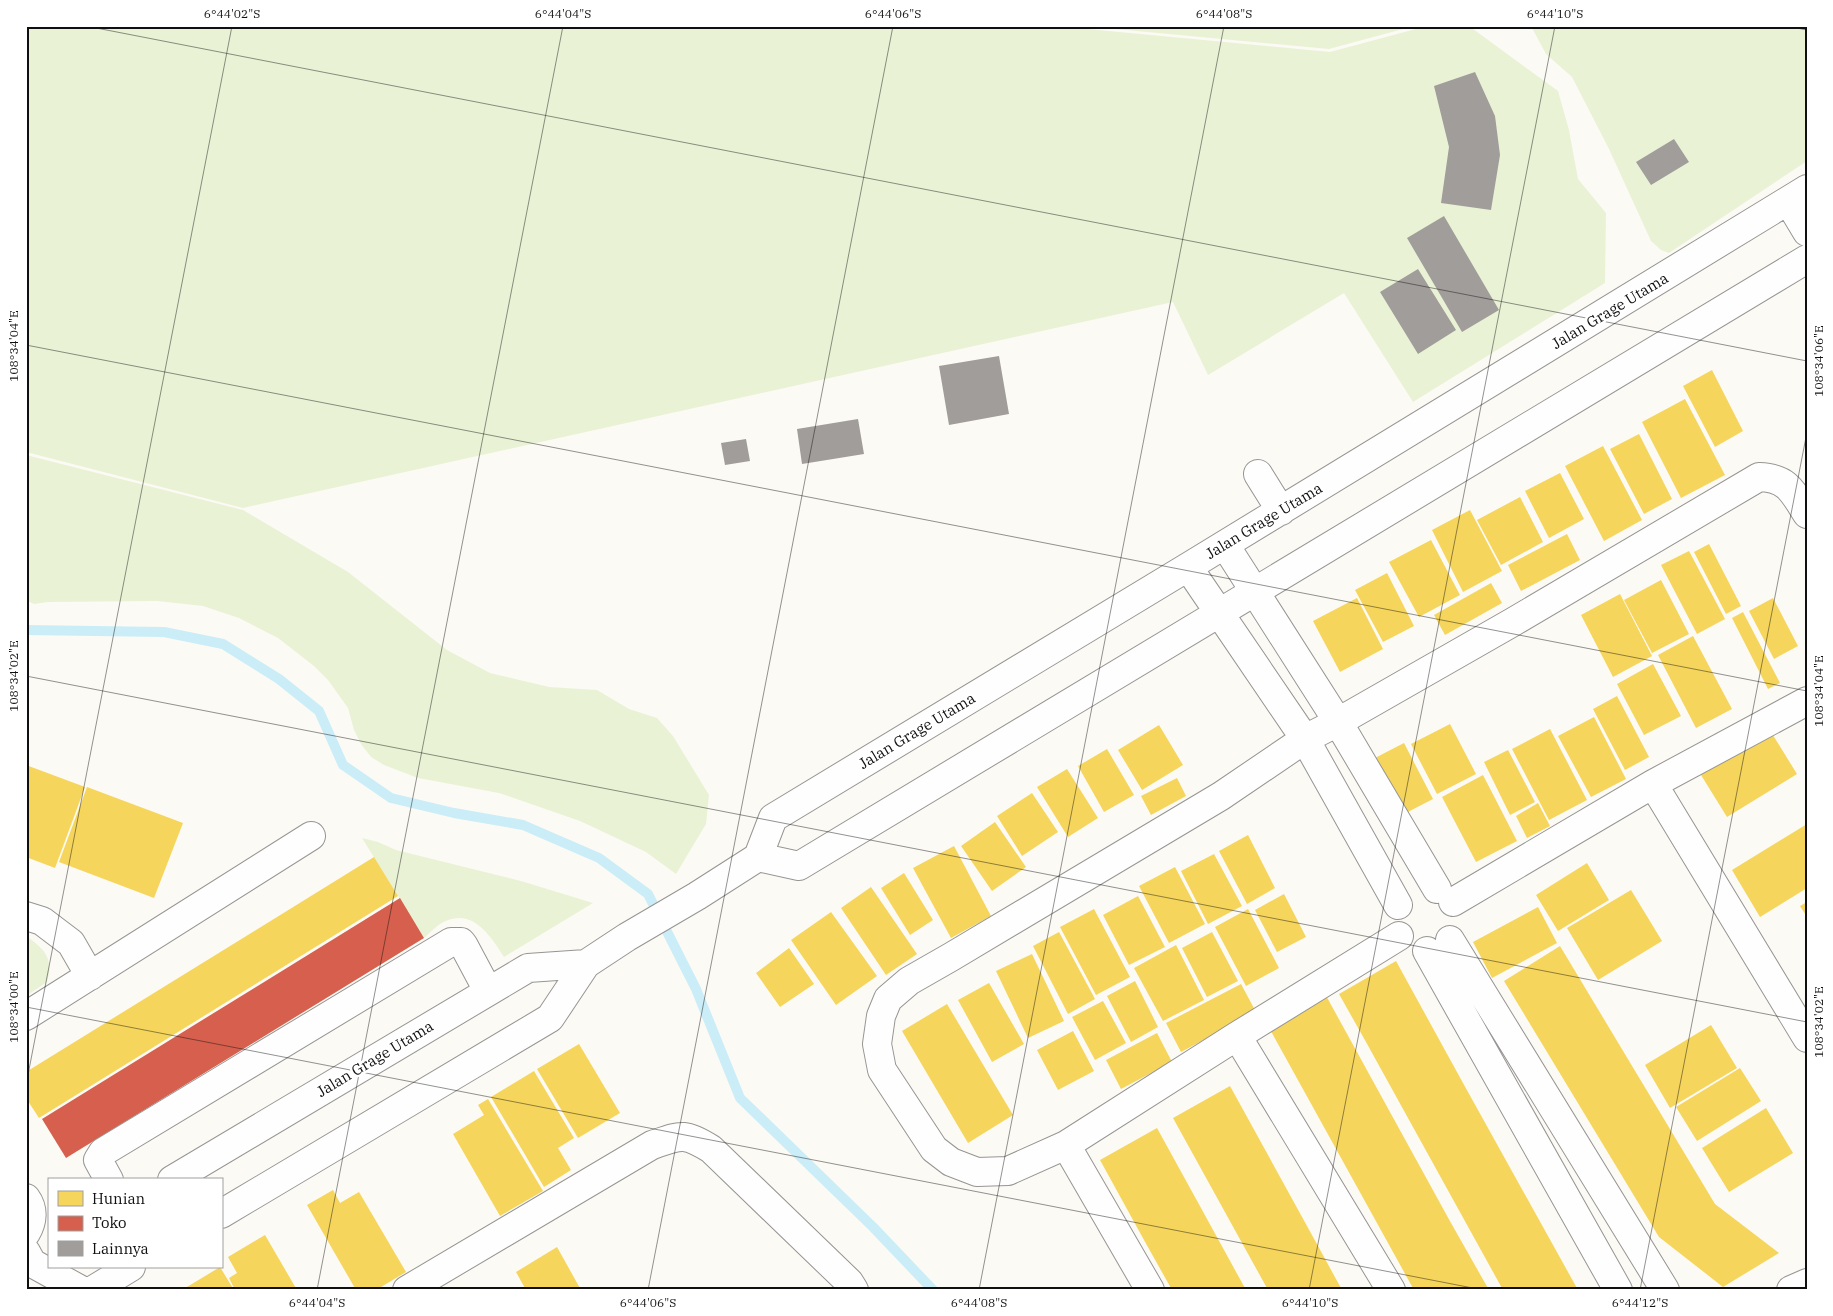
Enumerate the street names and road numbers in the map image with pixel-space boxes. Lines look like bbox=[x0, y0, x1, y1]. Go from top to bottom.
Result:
street label: Jalan Grage Utama bbox=[1548, 268, 1672, 353]
street label: Jalan Grage Utama bbox=[1202, 478, 1326, 563]
street label: Jalan Grage Utama bbox=[855, 688, 979, 773]
street label: Jalan Grage Utama bbox=[313, 1016, 437, 1101]

